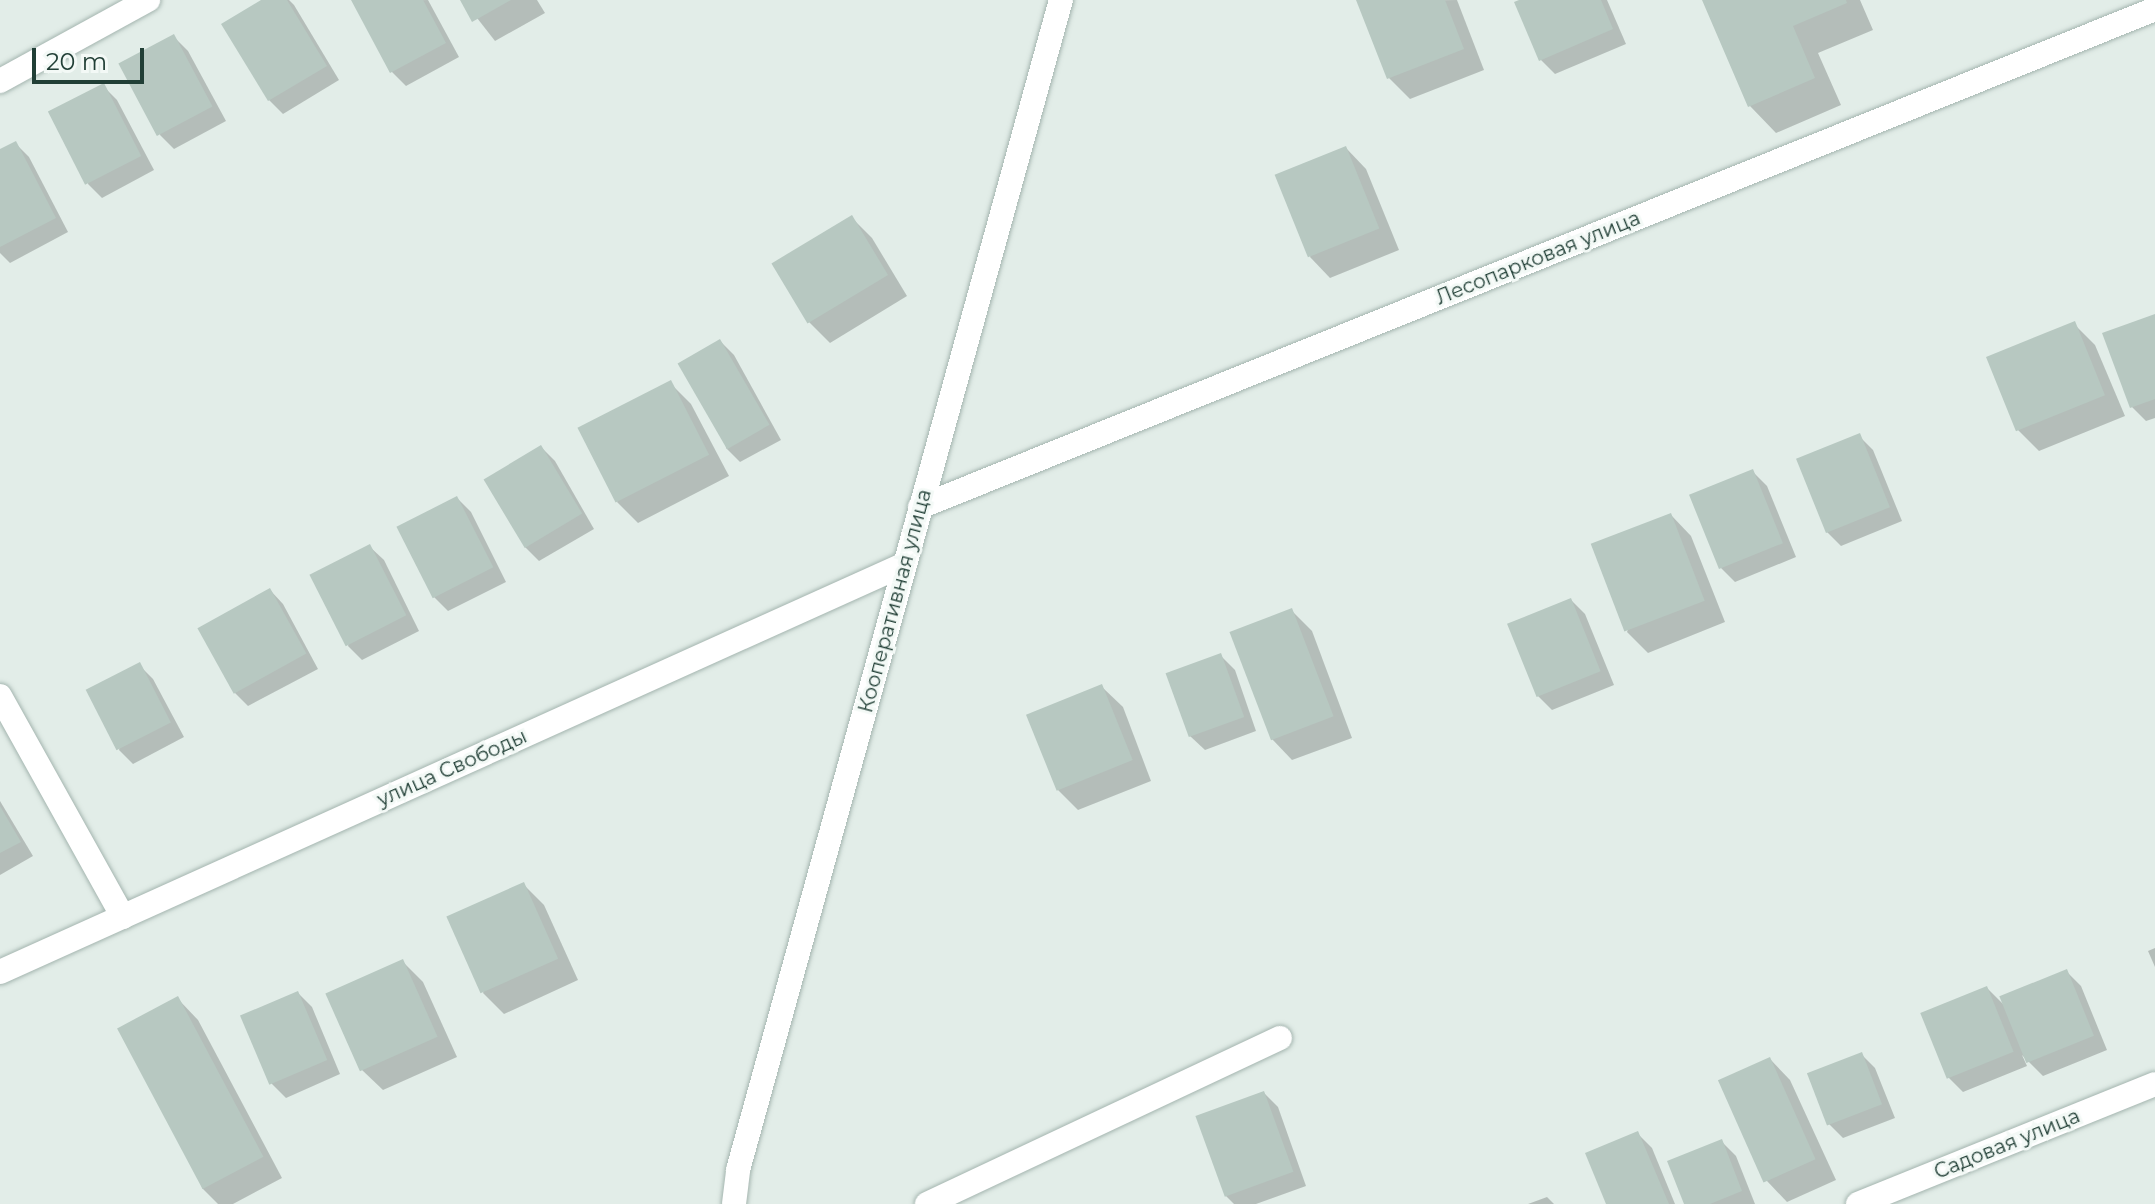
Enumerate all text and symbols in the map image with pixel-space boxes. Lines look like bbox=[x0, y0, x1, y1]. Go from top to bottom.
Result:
scale bar bbox=[36, 32, 148, 82]
text: 20 m bbox=[46, 47, 107, 76]
street label: Лесопарковая улица bbox=[1432, 206, 1644, 310]
street label: Кооперативная улица bbox=[854, 487, 936, 715]
street label: улица Свободы bbox=[373, 724, 531, 812]
street label: Садовая улица bbox=[1931, 1104, 2083, 1184]

